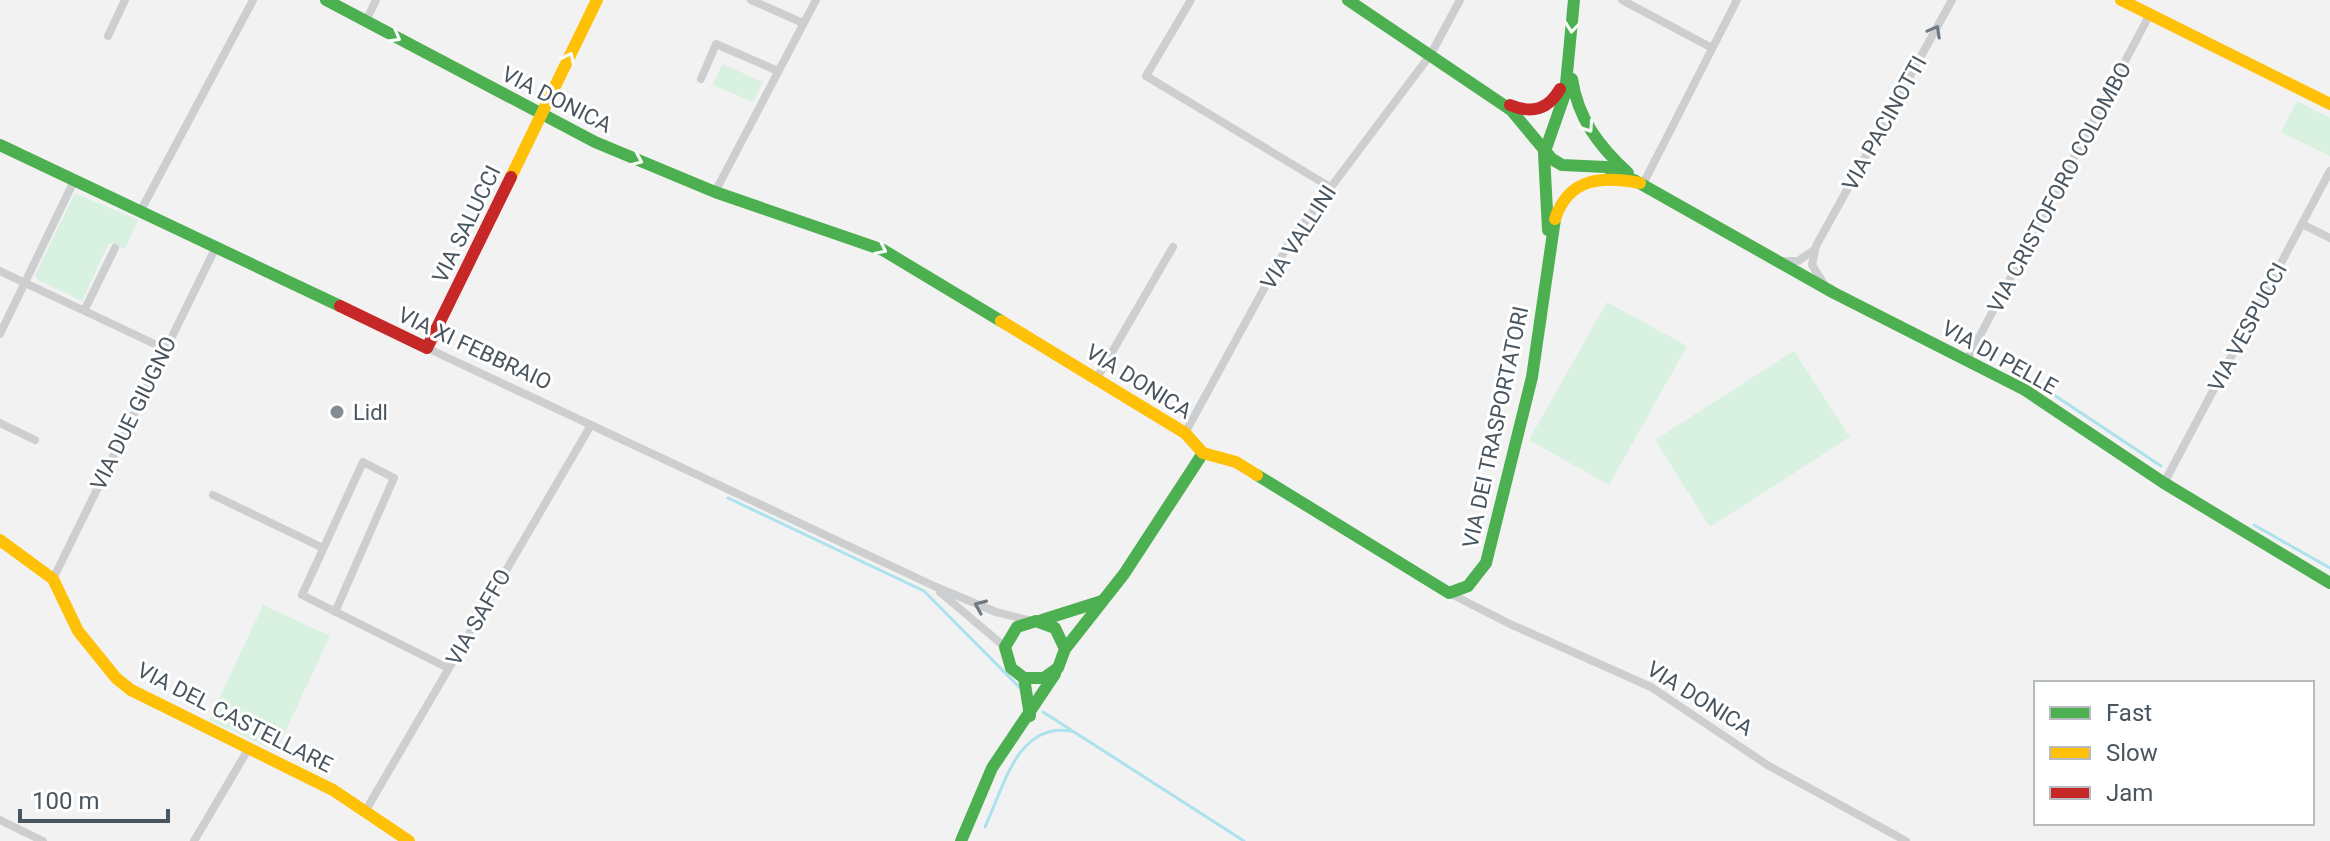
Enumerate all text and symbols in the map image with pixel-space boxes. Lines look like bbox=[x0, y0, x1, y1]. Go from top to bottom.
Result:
one-way arrow bbox=[1563, 21, 1580, 34]
one-way arrow bbox=[1925, 25, 1941, 39]
one-way arrow bbox=[386, 27, 401, 42]
one-way arrow bbox=[559, 52, 575, 66]
street label: VIA PACINOTTI bbox=[1837, 52, 1932, 195]
street label: VIA CRISTOFORO COLOMBO bbox=[1983, 58, 2136, 317]
street label: VIA DONICA bbox=[498, 61, 616, 138]
one-way arrow bbox=[1578, 119, 1593, 133]
one-way arrow bbox=[629, 151, 643, 167]
street label: VIA SALUCCI bbox=[427, 161, 506, 287]
street label: VIA VALLINI bbox=[1256, 181, 1341, 294]
one-way arrow bbox=[873, 240, 887, 256]
street label: VIA VESPUCCI bbox=[2203, 259, 2292, 396]
street label: VIA XI FEBBRAIO bbox=[394, 302, 555, 395]
street label: VIA DEI TRASPORTATORI bbox=[1458, 304, 1533, 550]
street label: VIA DI PELLE bbox=[1938, 315, 2062, 400]
street label: VIA DUE GIUGNO bbox=[85, 332, 181, 494]
street label: VIA DONICA bbox=[1081, 339, 1197, 424]
place label: Lidl bbox=[353, 400, 388, 425]
marker: Lidl bbox=[328, 403, 346, 421]
street label: VIA SAFFO bbox=[441, 565, 516, 670]
one-way arrow bbox=[974, 599, 988, 615]
street label: VIA DONICA bbox=[1642, 656, 1758, 741]
street label: VIA DEL CASTELLARE bbox=[133, 657, 337, 778]
legend bbox=[2034, 681, 2314, 825]
text: Fast bbox=[2106, 699, 2152, 727]
text: Slow bbox=[2106, 739, 2158, 767]
scale bar bbox=[20, 773, 168, 823]
text: Jam bbox=[2106, 779, 2153, 807]
text: 100 m bbox=[32, 787, 99, 815]

